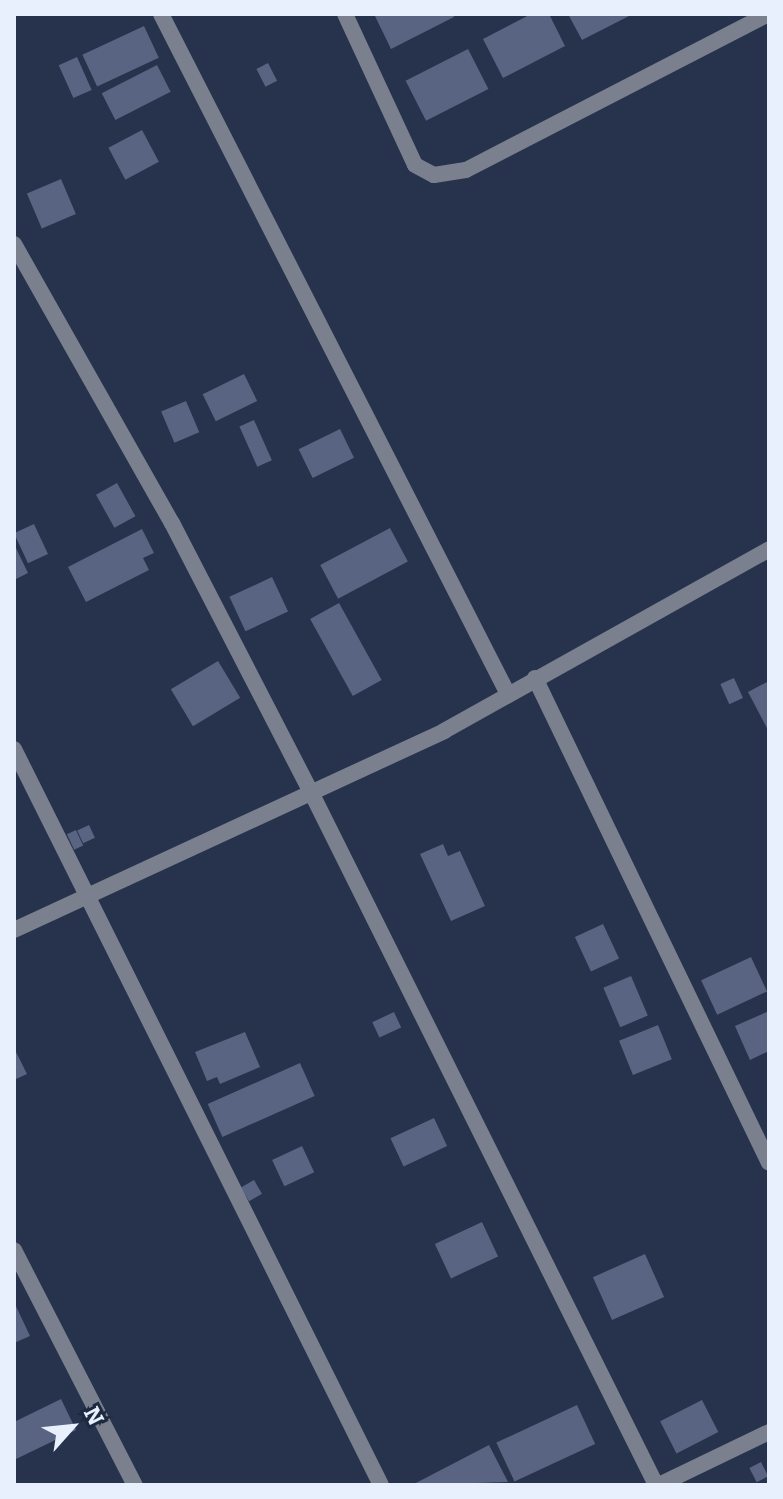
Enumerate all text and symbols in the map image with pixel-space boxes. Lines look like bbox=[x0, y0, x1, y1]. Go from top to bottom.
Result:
north arrow bbox=[32, 1387, 112, 1467]
text: N bbox=[78, 1402, 110, 1430]

